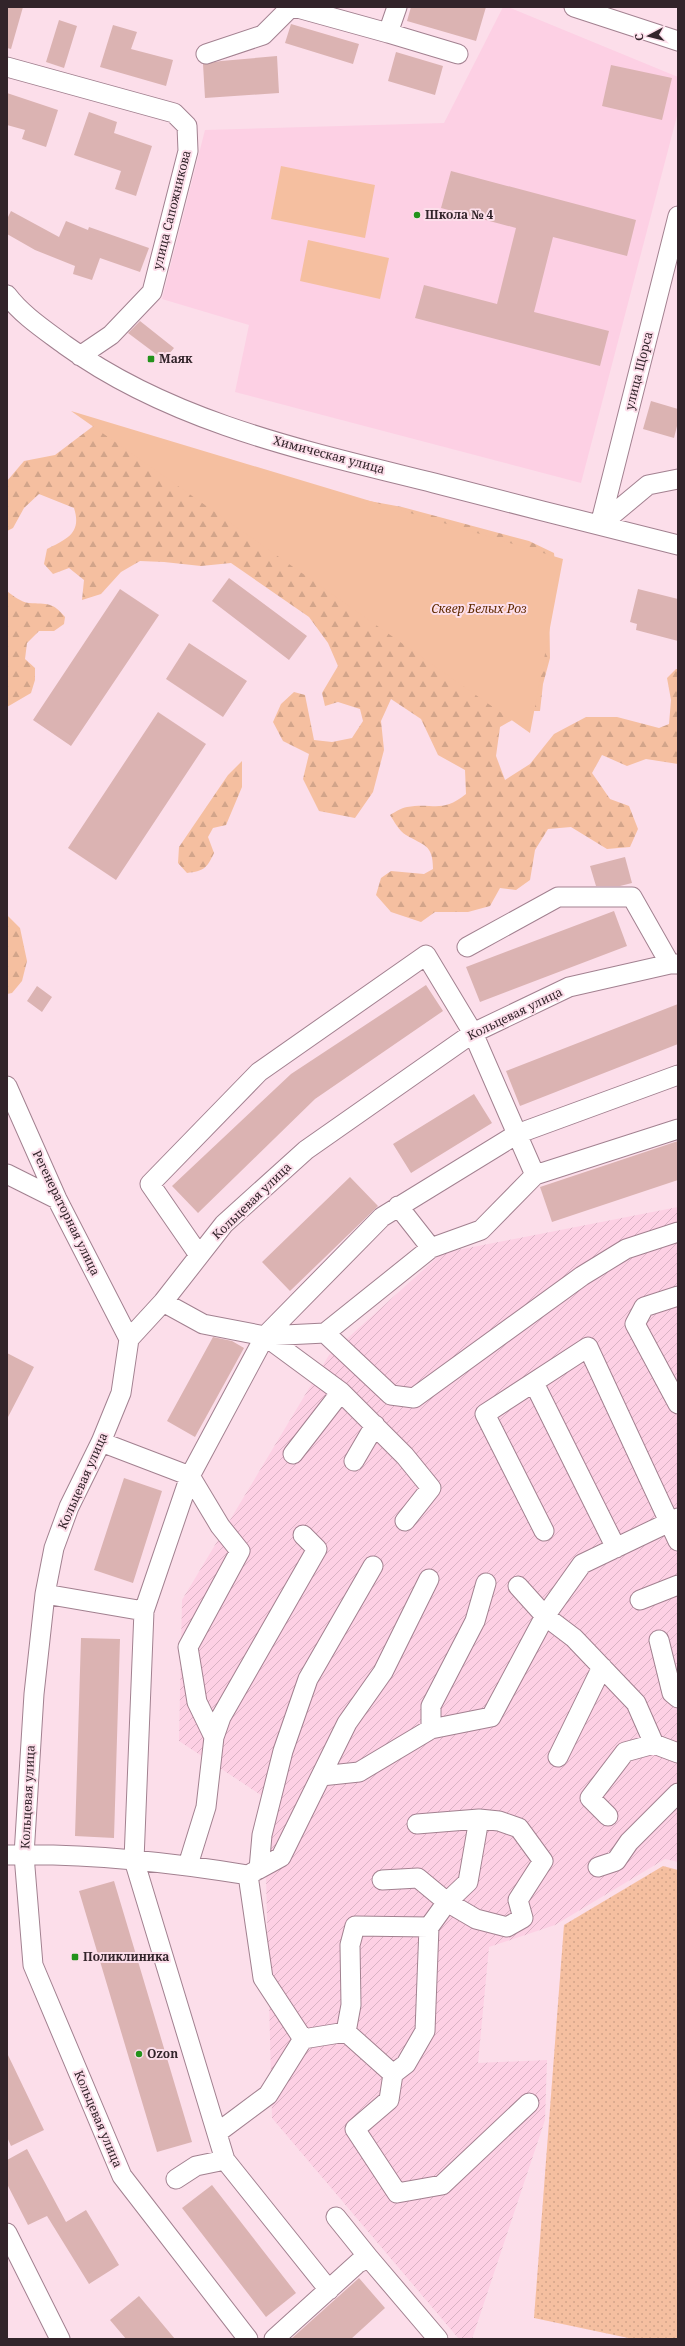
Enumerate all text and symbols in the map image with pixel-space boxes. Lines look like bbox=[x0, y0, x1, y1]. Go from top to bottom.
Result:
north arrow bbox=[629, 16, 669, 56]
text: С bbox=[631, 33, 646, 42]
street label: улица Сапожникова bbox=[148, 148, 195, 271]
place label: Школа № 4 bbox=[425, 206, 494, 223]
marker: Школа № 4 bbox=[412, 210, 422, 220]
street label: улица Щорса bbox=[621, 330, 657, 412]
place label: Маяк bbox=[159, 350, 193, 367]
marker: Маяк bbox=[146, 354, 156, 364]
street label: Химическая улица bbox=[271, 431, 387, 478]
park label: Сквер Белых Роз bbox=[431, 600, 527, 617]
street label: Кольцевая улица bbox=[464, 983, 565, 1044]
street label: Регенераторная улица bbox=[29, 1147, 104, 1278]
street label: Кольцевая улица bbox=[208, 1158, 295, 1243]
street label: Кольцевая улица bbox=[54, 1430, 112, 1532]
street label: Кольцевая улица bbox=[16, 1744, 39, 1849]
place label: Поликлиника bbox=[83, 1948, 169, 1965]
marker: Поликлиника bbox=[70, 1952, 80, 1962]
place label: Ozon bbox=[147, 2045, 178, 2062]
marker: Ozon bbox=[134, 2049, 144, 2059]
street label: Кольцевая улица bbox=[70, 2068, 127, 2170]

